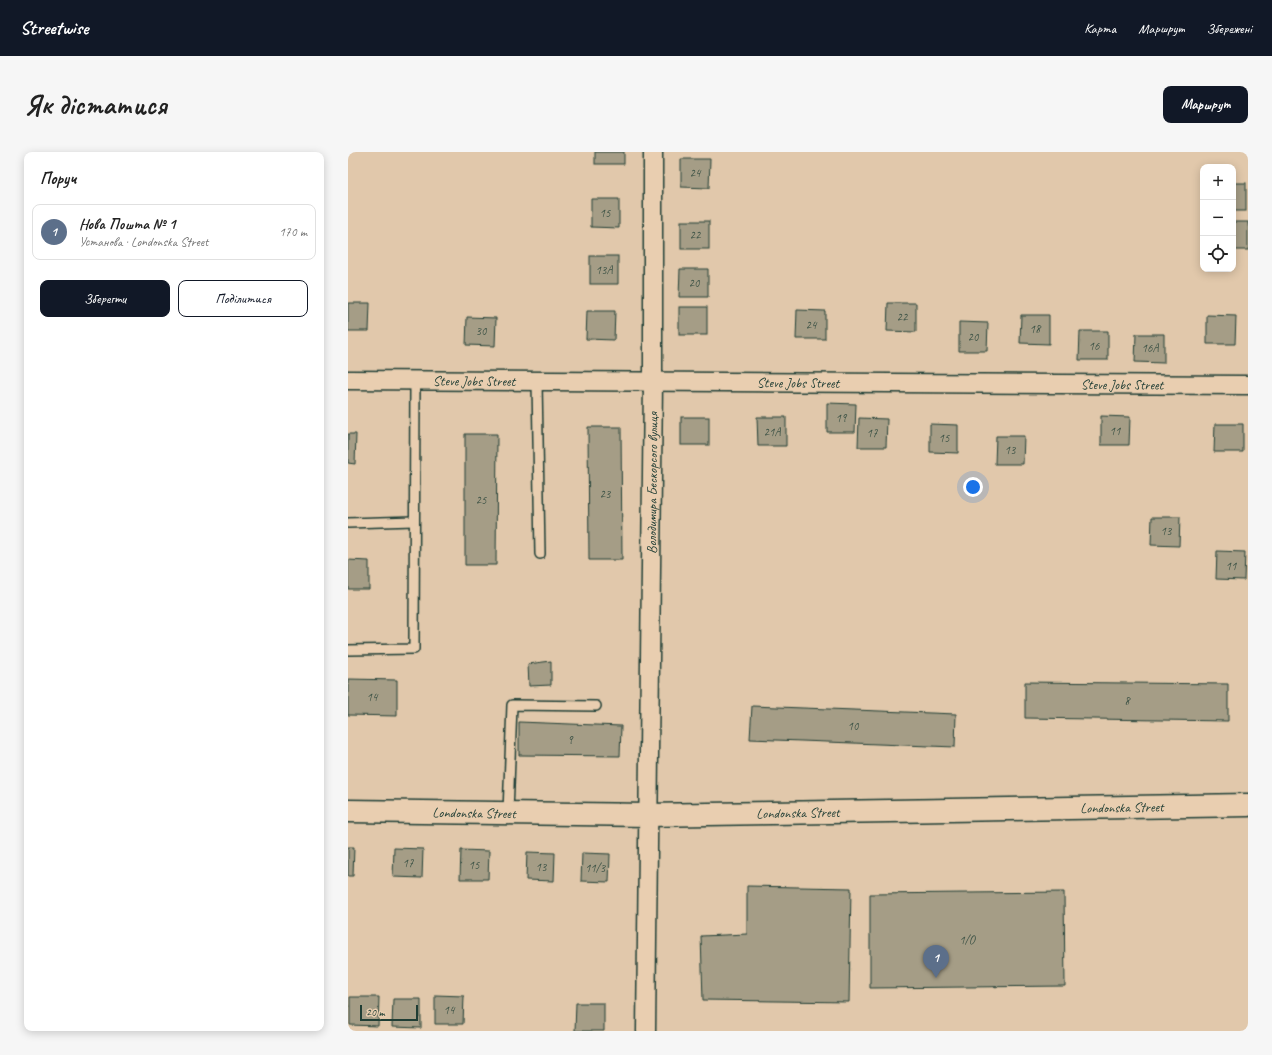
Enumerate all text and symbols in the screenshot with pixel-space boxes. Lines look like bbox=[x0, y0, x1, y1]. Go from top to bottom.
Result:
text: Streetwise bbox=[20, 16, 88, 40]
text: Карта bbox=[1084, 20, 1116, 37]
text: Маршрут bbox=[1138, 20, 1184, 37]
text: Збережені bbox=[1206, 20, 1252, 37]
button: Маршрут bbox=[1163, 86, 1248, 123]
text: Як дістатися bbox=[24, 87, 167, 122]
map controls bbox=[1200, 164, 1236, 272]
button: + bbox=[1200, 164, 1236, 200]
house number: 24 bbox=[690, 165, 702, 181]
text: Поруч bbox=[40, 168, 76, 189]
button: − bbox=[1200, 200, 1236, 236]
house number: 15 bbox=[600, 205, 611, 221]
text: Нова Пошта № 1 bbox=[79, 215, 175, 234]
text: 1 bbox=[51, 224, 57, 240]
text: 170 m bbox=[279, 224, 307, 240]
house number: 22 bbox=[690, 227, 702, 243]
text: Установа · Londonska Street bbox=[79, 234, 208, 250]
button: locate bbox=[1200, 236, 1236, 272]
house number: 13А bbox=[596, 262, 613, 278]
house number: 20 bbox=[689, 275, 701, 291]
button: Зберегти bbox=[40, 280, 170, 317]
button: Поділитися bbox=[178, 280, 308, 317]
house number: 22 bbox=[897, 309, 909, 325]
house number: 24 bbox=[806, 317, 818, 333]
house number: 18 bbox=[1030, 321, 1042, 337]
house number: 30 bbox=[476, 323, 488, 339]
house number: 20 bbox=[968, 329, 980, 345]
house number: 16 bbox=[1089, 338, 1100, 354]
house number: 16А bbox=[1142, 340, 1159, 356]
street label: Steve Jobs Street bbox=[433, 372, 517, 389]
street label: Steve Jobs Street bbox=[757, 374, 841, 391]
street label: Steve Jobs Street bbox=[1081, 376, 1165, 393]
house number: 19 bbox=[836, 410, 848, 426]
street label: Володимира Бескорсого вулиця bbox=[643, 411, 661, 554]
house number: 11 bbox=[1110, 423, 1121, 439]
house number: 21А bbox=[764, 424, 781, 440]
house number: 17 bbox=[867, 425, 878, 441]
house number: 15 bbox=[939, 430, 950, 446]
house number: 13 bbox=[1005, 442, 1017, 458]
your location bbox=[963, 477, 983, 497]
house number: 23 bbox=[600, 486, 612, 502]
house number: 25 bbox=[476, 492, 487, 508]
house number: 13 bbox=[1161, 523, 1173, 539]
house number: 11 bbox=[1226, 558, 1237, 574]
house number: 14 bbox=[367, 689, 379, 705]
house number: 8 bbox=[1124, 693, 1131, 709]
house number: 10 bbox=[848, 718, 860, 734]
house number: 9 bbox=[567, 732, 574, 748]
street label: Londonska Street bbox=[1080, 798, 1165, 816]
street label: Londonska Street bbox=[756, 803, 841, 822]
street label: Londonska Street bbox=[432, 804, 517, 822]
house number: 17 bbox=[403, 855, 414, 871]
house number: 15 bbox=[469, 857, 480, 873]
house number: 13 bbox=[536, 859, 548, 875]
house number: 11/3 bbox=[585, 860, 607, 876]
house number: 1/О bbox=[959, 932, 977, 948]
pin: 1 bbox=[923, 945, 949, 978]
house number: 14 bbox=[444, 1002, 456, 1018]
scale bar bbox=[360, 1003, 418, 1022]
text: 20 m bbox=[366, 1005, 385, 1019]

